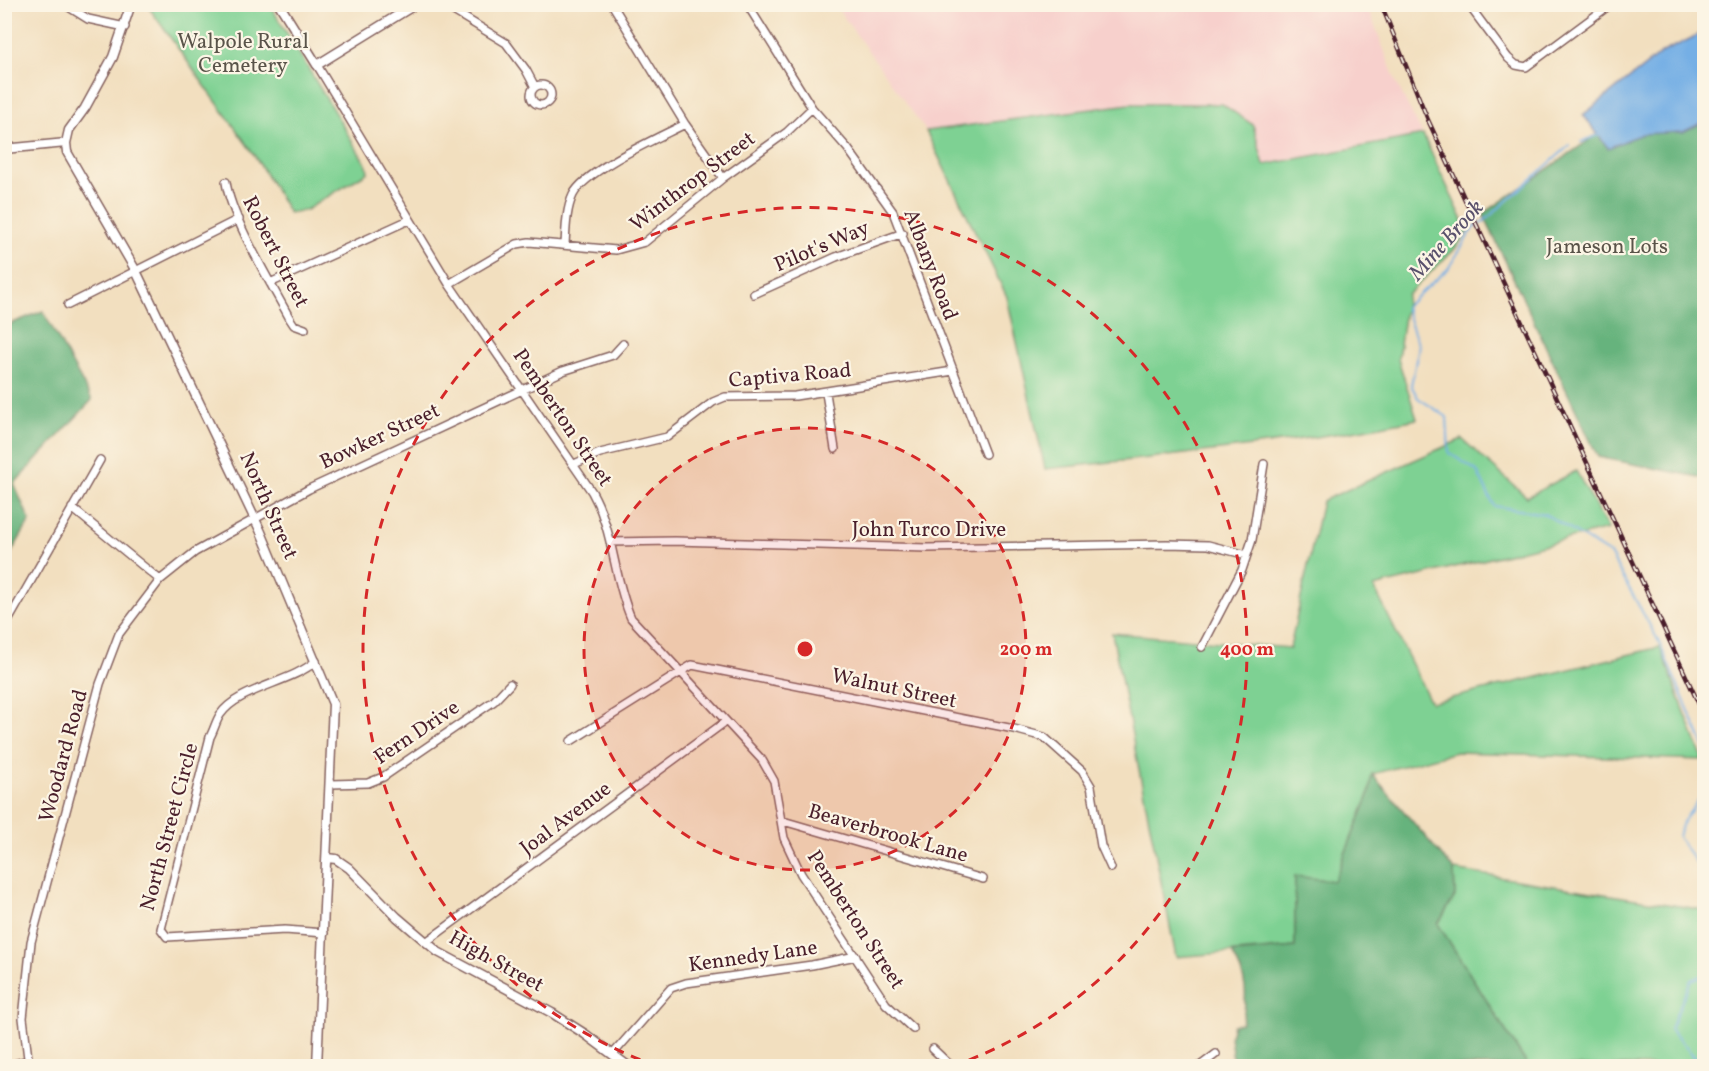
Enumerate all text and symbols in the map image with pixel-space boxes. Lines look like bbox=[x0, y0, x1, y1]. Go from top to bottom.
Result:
park label: Walpole Rural Cemetery bbox=[177, 28, 309, 81]
street label: Winthrop Street bbox=[624, 125, 762, 239]
street label: Robert Street bbox=[234, 191, 316, 313]
water label: Mine Brook bbox=[1402, 194, 1492, 289]
street label: Albany Road bbox=[895, 205, 965, 325]
street label: Pilot's Way bbox=[770, 214, 875, 280]
park label: Jameson Lots bbox=[1546, 233, 1668, 262]
street label: Pemberton Street bbox=[505, 343, 619, 493]
street label: Captiva Road bbox=[727, 356, 853, 396]
street label: Bowker Street bbox=[315, 397, 445, 477]
street label: North Street bbox=[231, 448, 305, 564]
street label: John Turco Drive bbox=[852, 516, 1006, 545]
text: 200 m bbox=[1000, 638, 1052, 663]
text: 400 m bbox=[1220, 638, 1274, 663]
centre of rings bbox=[795, 639, 815, 659]
street label: Walnut Street bbox=[829, 662, 959, 716]
street label: Woodard Road bbox=[32, 686, 96, 826]
street label: Fern Drive bbox=[368, 694, 466, 772]
street label: North Street Circle bbox=[134, 740, 206, 914]
street label: Joal Avenue bbox=[514, 775, 618, 863]
street label: Beaverbrook Lane bbox=[805, 797, 971, 871]
street label: Pemberton Street bbox=[799, 845, 911, 995]
street label: High Street bbox=[443, 924, 549, 1000]
street label: Kennedy Lane bbox=[687, 934, 819, 980]

